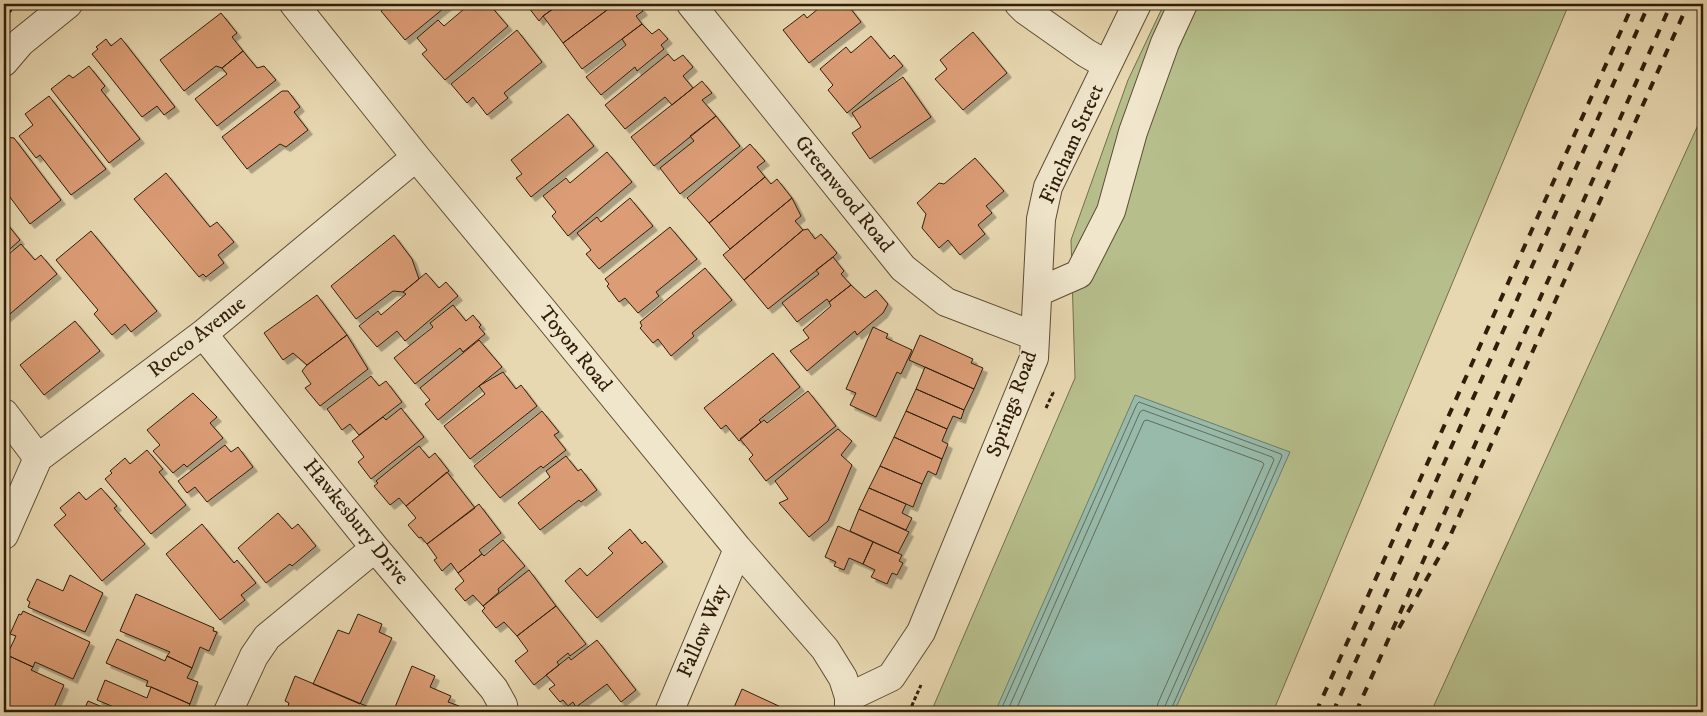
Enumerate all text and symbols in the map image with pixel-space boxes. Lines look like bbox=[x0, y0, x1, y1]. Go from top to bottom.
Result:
street label: Fincham Street bbox=[1034, 80, 1110, 208]
street label: Greenwood Road bbox=[789, 130, 899, 258]
street label: Rocco Avenue bbox=[143, 290, 252, 383]
street label: Toyon Road bbox=[533, 301, 618, 398]
street label: Springs Road bbox=[981, 347, 1043, 461]
street label: Hawkesbury Drive bbox=[297, 454, 415, 590]
street label: Fallow Way bbox=[672, 580, 735, 681]

